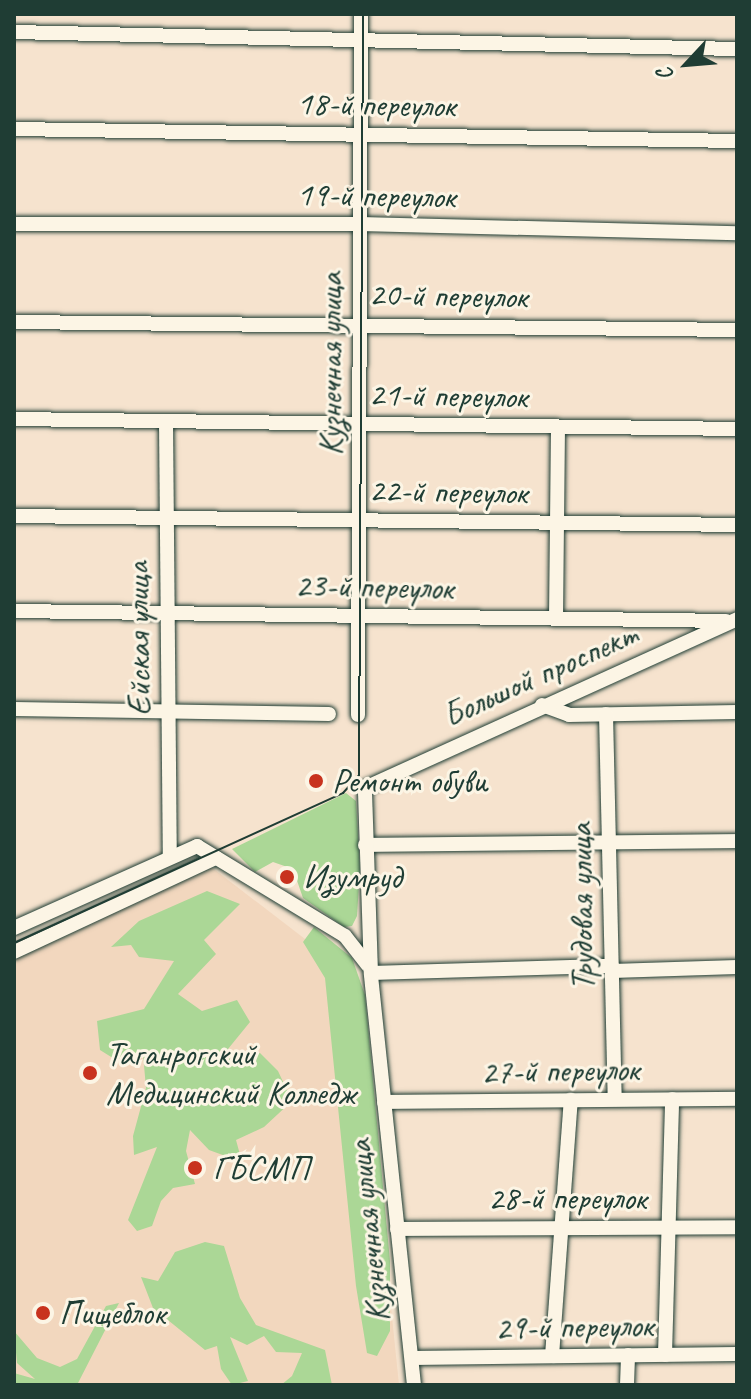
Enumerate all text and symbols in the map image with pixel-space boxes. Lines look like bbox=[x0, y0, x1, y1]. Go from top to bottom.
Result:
north arrow bbox=[647, 24, 727, 104]
text: С bbox=[650, 64, 680, 86]
street label: 18-й переулок bbox=[296, 82, 456, 126]
street label: 19-й переулок bbox=[296, 173, 456, 217]
street label: Кузнечная улица bbox=[310, 271, 350, 457]
street label: 20-й переулок bbox=[368, 273, 528, 317]
street label: 21-й переулок bbox=[368, 373, 528, 417]
street label: 22-й переулок bbox=[368, 469, 528, 513]
street label: Ейская улица bbox=[116, 561, 160, 717]
street label: 23-й переулок bbox=[294, 564, 454, 608]
street label: Большой проспект bbox=[436, 613, 644, 735]
place label: Ремонт обуви bbox=[332, 761, 485, 801]
marker: Ремонт обуви bbox=[307, 772, 325, 790]
street label: Трудовая улица bbox=[559, 822, 603, 992]
place label: Изумруд bbox=[303, 857, 402, 897]
marker: Изумруд bbox=[278, 868, 296, 886]
place label: Таганрогский Медицинский Колледж bbox=[106, 1033, 356, 1112]
street label: 27-й переулок bbox=[480, 1048, 640, 1092]
marker: Таганрогский Медицинский Колледж bbox=[81, 1064, 99, 1082]
street label: Кузнечная улица bbox=[338, 1136, 398, 1326]
place label: ГБСМП bbox=[213, 1148, 308, 1188]
marker: ГБСМП bbox=[184, 1157, 206, 1179]
street label: 28-й переулок bbox=[488, 1178, 646, 1218]
place label: Пищеблок bbox=[59, 1293, 165, 1333]
marker: Пищеблок bbox=[34, 1304, 52, 1322]
street label: 29-й переулок bbox=[494, 1304, 654, 1348]

